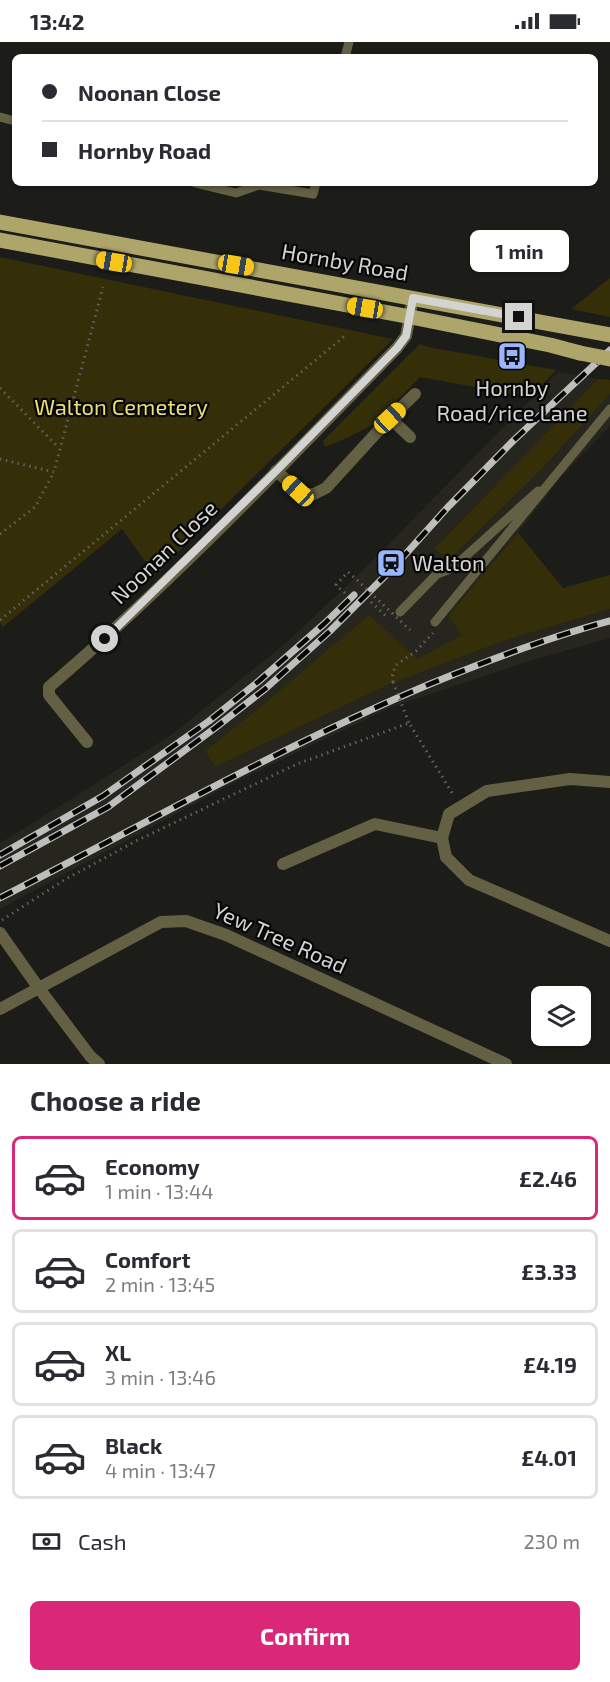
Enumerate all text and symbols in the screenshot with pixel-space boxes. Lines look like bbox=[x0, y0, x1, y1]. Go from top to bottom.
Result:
text: 13:42 bbox=[30, 8, 84, 34]
text: Noonan Close bbox=[78, 79, 221, 105]
text: Hornby Road bbox=[78, 137, 211, 163]
callout: 1 min bbox=[470, 230, 568, 272]
street label: Hornby Road bbox=[280, 237, 410, 285]
text: 1 min bbox=[495, 239, 544, 263]
car bbox=[95, 250, 133, 274]
car bbox=[217, 253, 255, 277]
car bbox=[346, 296, 384, 320]
route end bbox=[505, 303, 532, 330]
bus stop icon: Hornby Road/rice Lane bbox=[496, 340, 528, 372]
place label: Hornby Road/rice Lane bbox=[437, 374, 587, 425]
park label: Walton Cemetery bbox=[34, 393, 208, 419]
car bbox=[371, 399, 409, 437]
car bbox=[279, 472, 317, 510]
street label: Noonan Close bbox=[105, 494, 222, 608]
station icon: Walton bbox=[375, 547, 407, 579]
place label: Walton bbox=[412, 549, 485, 575]
route start bbox=[91, 625, 118, 652]
street label: Yew Tree Road bbox=[210, 896, 351, 978]
map controls bbox=[531, 986, 591, 1046]
button: layers bbox=[531, 986, 591, 1046]
text: Choose a ride bbox=[30, 1084, 201, 1116]
icon: car bbox=[33, 1151, 87, 1205]
text: Economy bbox=[105, 1153, 200, 1179]
text: £2.46 bbox=[519, 1165, 577, 1191]
text: 1 min · 13:44 bbox=[105, 1179, 214, 1203]
icon: car bbox=[33, 1244, 87, 1298]
text: Comfort bbox=[105, 1246, 190, 1272]
text: £3.33 bbox=[521, 1258, 577, 1284]
text: 2 min · 13:45 bbox=[105, 1272, 215, 1296]
icon: car bbox=[33, 1337, 87, 1391]
text: XL bbox=[105, 1339, 131, 1365]
text: £4.19 bbox=[523, 1351, 577, 1377]
text: 3 min · 13:46 bbox=[105, 1365, 216, 1389]
icon: car bbox=[33, 1430, 87, 1484]
text: Black bbox=[105, 1432, 162, 1458]
text: £4.01 bbox=[521, 1444, 577, 1470]
text: 4 min · 13:47 bbox=[105, 1458, 216, 1482]
icon: cash bbox=[30, 1525, 63, 1558]
text: Cash bbox=[78, 1528, 127, 1554]
text: 230 m bbox=[524, 1529, 580, 1553]
button: Confirm bbox=[30, 1601, 580, 1670]

